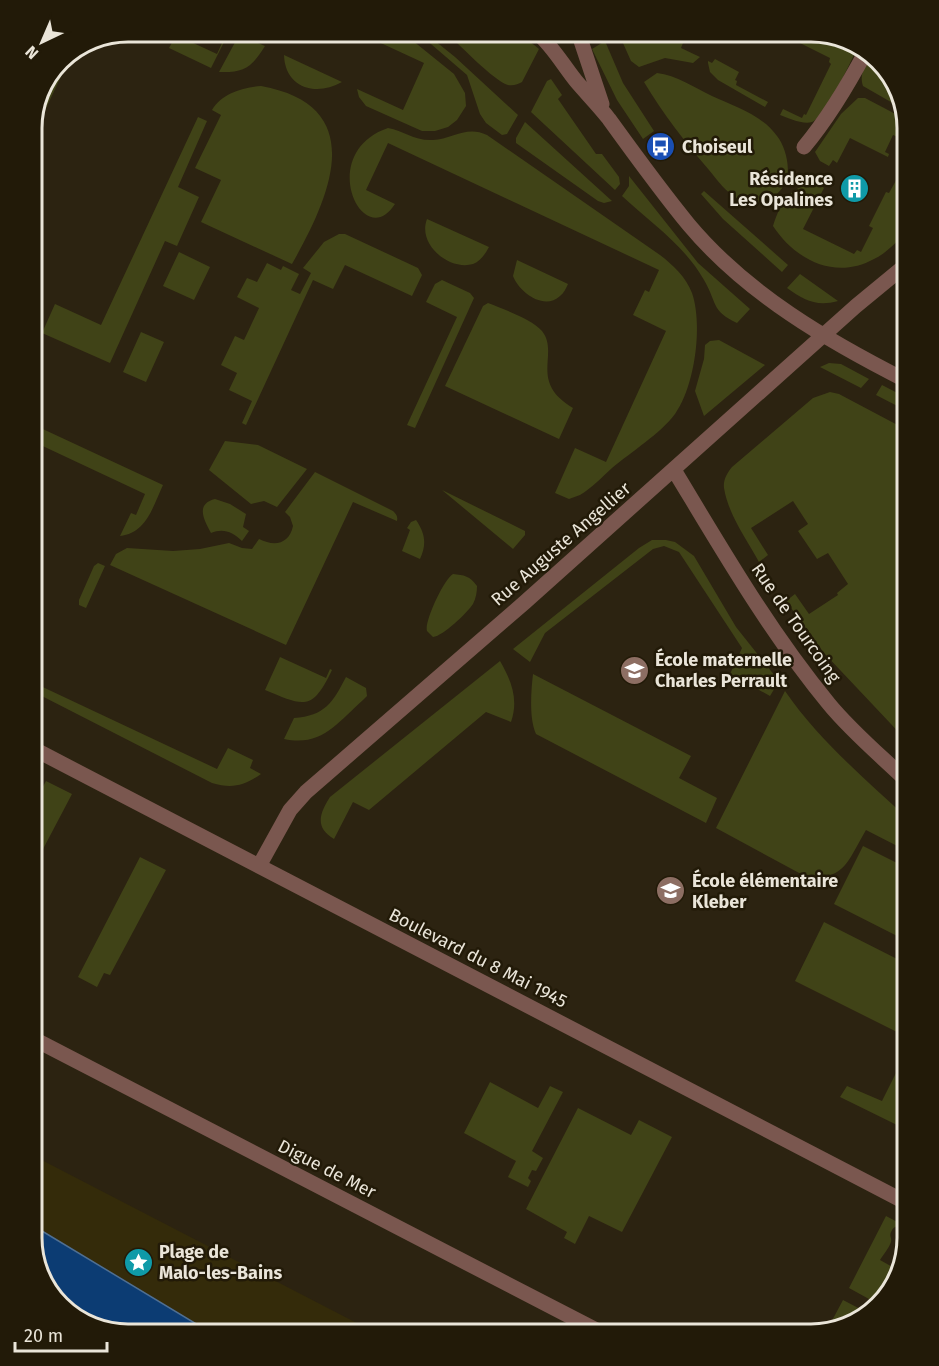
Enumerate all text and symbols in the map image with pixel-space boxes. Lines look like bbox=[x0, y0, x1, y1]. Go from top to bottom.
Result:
north arrow bbox=[12, 12, 72, 72]
text: N bbox=[22, 42, 42, 63]
bus stop icon: Choiseul bbox=[645, 131, 677, 163]
place label: Choiseul bbox=[682, 136, 753, 158]
place label: Résidence Les Opalines bbox=[729, 168, 833, 211]
building icon: Résidence Les Opalines bbox=[838, 173, 870, 205]
street label: Rue Auguste Angellier bbox=[487, 477, 635, 611]
street label: Rue de Tourcoing bbox=[747, 559, 846, 687]
place label: École maternelle Charles Perrault bbox=[655, 648, 792, 692]
school or university icon: École maternelle Charles Perrault bbox=[618, 654, 650, 686]
place label: École élémentaire Kleber bbox=[692, 869, 838, 913]
school or university icon: École élémentaire Kleber bbox=[655, 875, 687, 907]
street label: Boulevard du 8 Mai 1945 bbox=[385, 903, 571, 1013]
street label: Digue de Mer bbox=[274, 1135, 380, 1203]
place label: Plage de Malo-les-Bains bbox=[159, 1241, 282, 1284]
place icon: Plage de Malo-les-Bains bbox=[122, 1246, 154, 1278]
scale bar bbox=[15, 1315, 106, 1353]
text: 20 m bbox=[24, 1325, 63, 1347]

